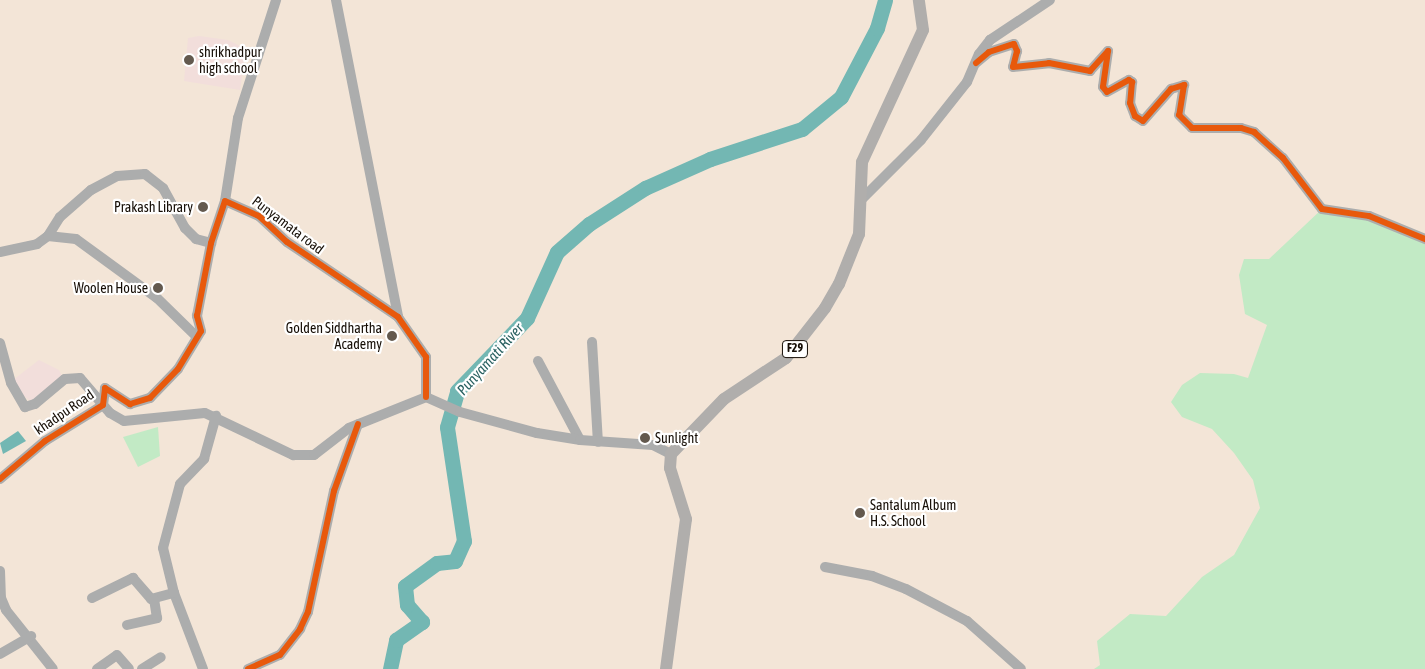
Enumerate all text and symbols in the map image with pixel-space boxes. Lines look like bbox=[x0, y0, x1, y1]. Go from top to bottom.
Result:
place label: shrikhadpur high school bbox=[199, 44, 262, 76]
marker: shrikhadpur high school bbox=[183, 54, 195, 66]
street label: Punyamata road bbox=[249, 193, 327, 257]
place label: Prakash Library bbox=[114, 199, 193, 215]
marker: Prakash Library bbox=[197, 201, 209, 213]
place label: Woolen House bbox=[74, 280, 148, 296]
marker: Woolen House bbox=[152, 282, 164, 294]
water label: Punyamati River bbox=[453, 319, 527, 399]
place label: Golden Siddhartha Academy bbox=[286, 320, 382, 352]
marker: Golden Siddhartha Academy bbox=[386, 330, 398, 342]
road number: F29 bbox=[781, 339, 809, 358]
street label: khadpu Road bbox=[31, 386, 97, 438]
place label: Sunlight bbox=[655, 430, 698, 446]
marker: Sunlight bbox=[639, 432, 651, 444]
place label: Santalum Album H.S. School bbox=[870, 497, 956, 530]
marker: Santalum Album H.S. School bbox=[854, 507, 866, 519]

